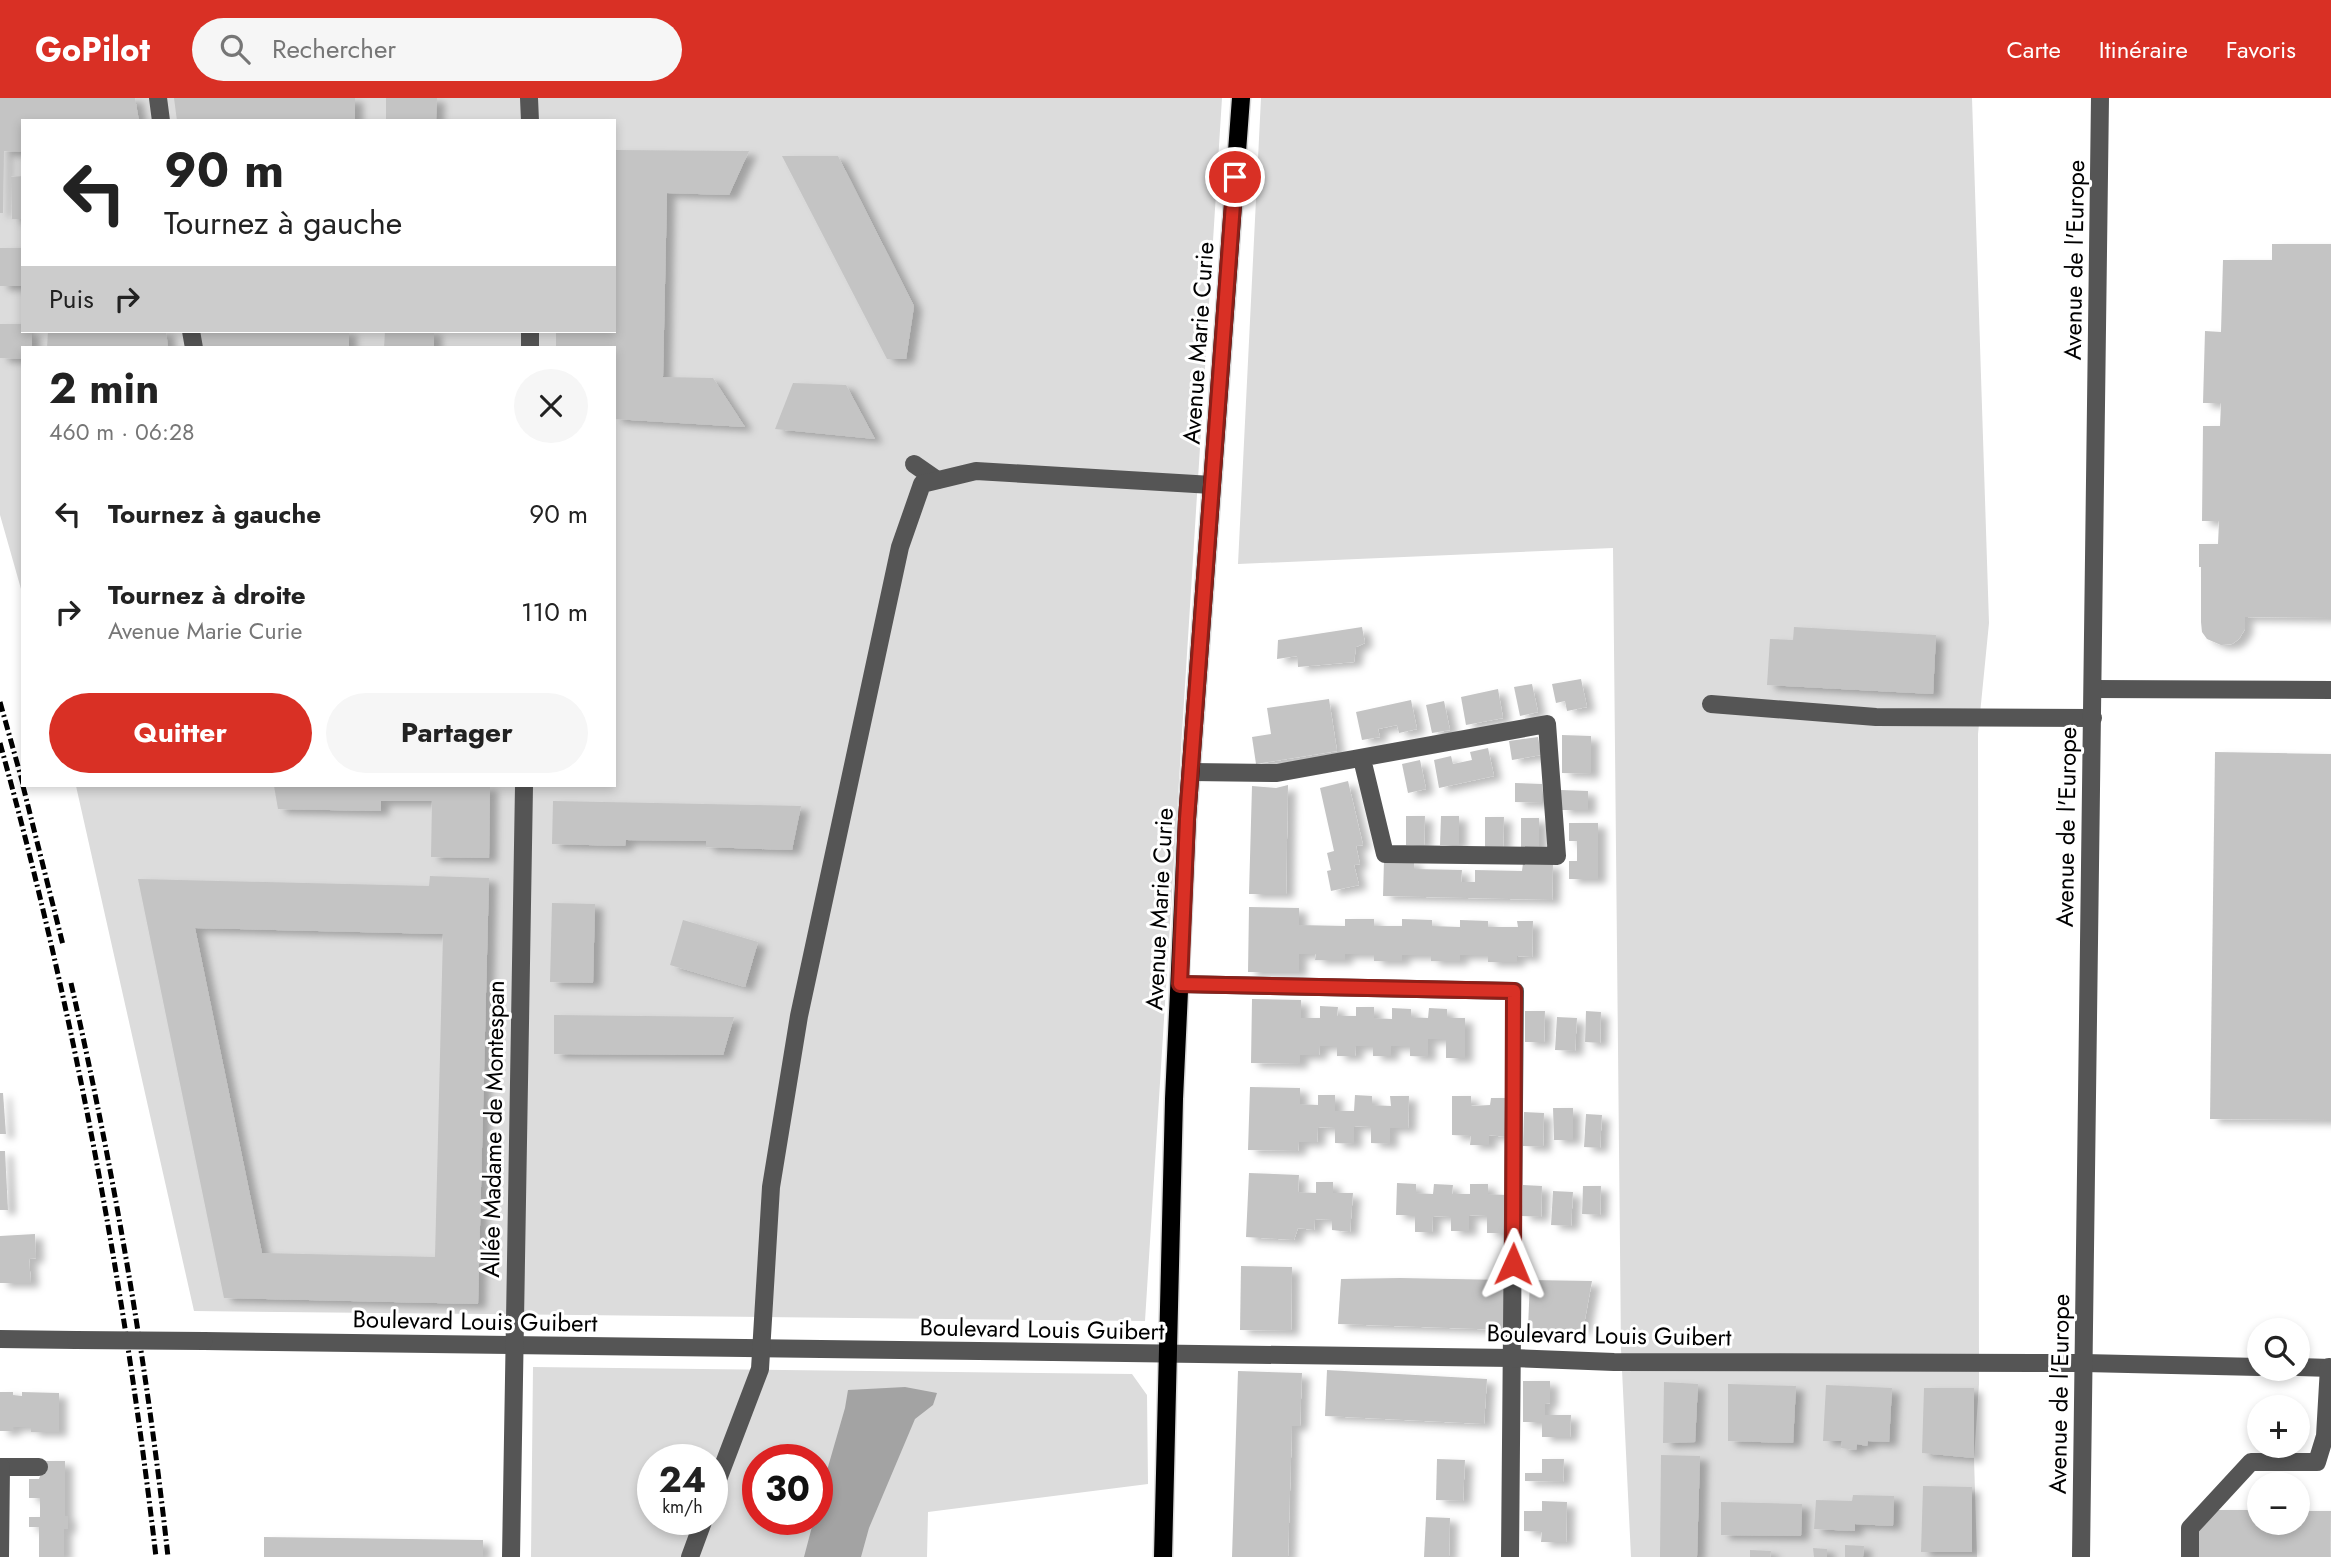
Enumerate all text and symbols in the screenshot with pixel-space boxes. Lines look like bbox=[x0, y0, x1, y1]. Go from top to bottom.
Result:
search box bbox=[192, 18, 682, 81]
text: GoPilot bbox=[35, 26, 150, 73]
icon: search bbox=[216, 30, 254, 68]
text: Rechercher bbox=[272, 30, 396, 68]
text: Carte bbox=[2006, 32, 2061, 67]
text: Itinéraire bbox=[2099, 32, 2188, 67]
text: Favoris bbox=[2226, 32, 2296, 67]
text: 90 m bbox=[164, 135, 284, 205]
icon: left bbox=[49, 147, 140, 238]
pin bbox=[1205, 147, 1265, 207]
icon: arrive bbox=[1216, 158, 1254, 196]
street label: Avenue de l'Europe bbox=[2055, 160, 2093, 360]
text: Tournez à gauche bbox=[164, 200, 402, 246]
street label: Avenue Marie Curie bbox=[1173, 241, 1223, 445]
text: Puis bbox=[49, 280, 94, 318]
icon: right bbox=[108, 280, 146, 318]
text: 2 min bbox=[49, 358, 159, 419]
button: close bbox=[514, 369, 588, 443]
text: 460 m · 06:28 bbox=[49, 415, 195, 449]
icon: left bbox=[49, 495, 87, 533]
text: Tournez à gauche bbox=[108, 495, 321, 533]
text: 90 m bbox=[529, 495, 588, 533]
text: Tournez à droite bbox=[108, 576, 306, 614]
icon: right bbox=[49, 593, 87, 631]
text: 110 m bbox=[521, 593, 588, 631]
text: Avenue Marie Curie bbox=[108, 614, 302, 648]
button: Quitter bbox=[49, 693, 312, 773]
button: Partager bbox=[326, 693, 588, 773]
street label: Avenue de l'Europe bbox=[2047, 727, 2085, 927]
street label: Avenue Marie Curie bbox=[1136, 807, 1182, 1011]
street label: Allée Madame de Montespan bbox=[473, 980, 513, 1278]
position arrow bbox=[1476, 1227, 1550, 1301]
street label: Avenue de l'Europe bbox=[2040, 1294, 2078, 1494]
street label: Boulevard Louis Guibert bbox=[352, 1301, 598, 1341]
street label: Boulevard Louis Guibert bbox=[919, 1309, 1165, 1349]
street label: Boulevard Louis Guibert bbox=[1486, 1315, 1732, 1355]
map controls bbox=[2247, 1318, 2310, 1535]
button: search bbox=[2247, 1318, 2310, 1381]
button: + bbox=[2247, 1395, 2310, 1458]
speed limit sign: 30 bbox=[742, 1444, 833, 1535]
text: 24 bbox=[659, 1455, 706, 1505]
button: − bbox=[2247, 1472, 2310, 1535]
text: km/h bbox=[662, 1494, 703, 1520]

